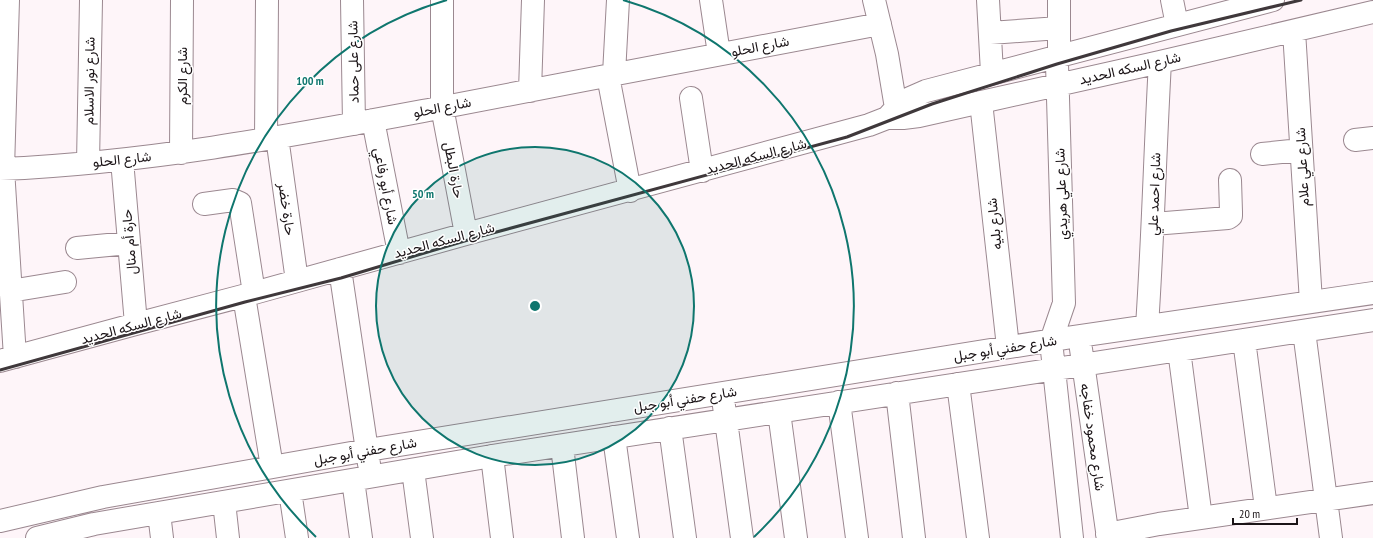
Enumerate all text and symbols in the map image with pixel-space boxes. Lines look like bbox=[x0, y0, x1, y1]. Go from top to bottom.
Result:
street label: شارع على حماد bbox=[343, 20, 365, 104]
street label: شارع الحلو bbox=[730, 32, 791, 62]
street label: شارع نور الاسلام bbox=[79, 37, 101, 125]
street label: شارع الكرم bbox=[173, 47, 193, 105]
street label: شارع السكه الحديد bbox=[1077, 48, 1183, 90]
text: 100 m bbox=[296, 73, 324, 88]
street label: شارع الحلو bbox=[412, 93, 473, 123]
street label: شارع علي علام bbox=[1291, 127, 1316, 207]
street label: شارع السكه الحديد bbox=[704, 134, 809, 180]
street label: حارة البطل bbox=[440, 140, 468, 200]
street label: شارع أبو رفاعي bbox=[367, 146, 402, 227]
street label: شارع الحلو bbox=[92, 147, 152, 173]
street label: شارع علي هريدي bbox=[1050, 148, 1075, 240]
street label: شارع احمد علي bbox=[1144, 152, 1167, 236]
street label: حارة خضر bbox=[274, 180, 300, 237]
text: 50 m bbox=[412, 186, 434, 201]
street label: شارع بليه bbox=[982, 197, 1008, 251]
street label: حارة أم منال bbox=[117, 208, 142, 275]
street label: شارع السكه الحديد bbox=[392, 218, 497, 264]
centre of rings bbox=[528, 299, 542, 313]
street label: شارع السكه الحديد bbox=[79, 304, 184, 350]
street label: شارع حفني أبو جبل bbox=[952, 331, 1058, 368]
street label: شارع حفني أبو جبل bbox=[632, 382, 738, 419]
street label: شارع محمود خفاجه bbox=[1075, 382, 1109, 492]
street label: شارع حفني أبو جبل bbox=[312, 433, 419, 472]
scale bar bbox=[1233, 500, 1297, 526]
text: 20 m bbox=[1239, 506, 1260, 521]

